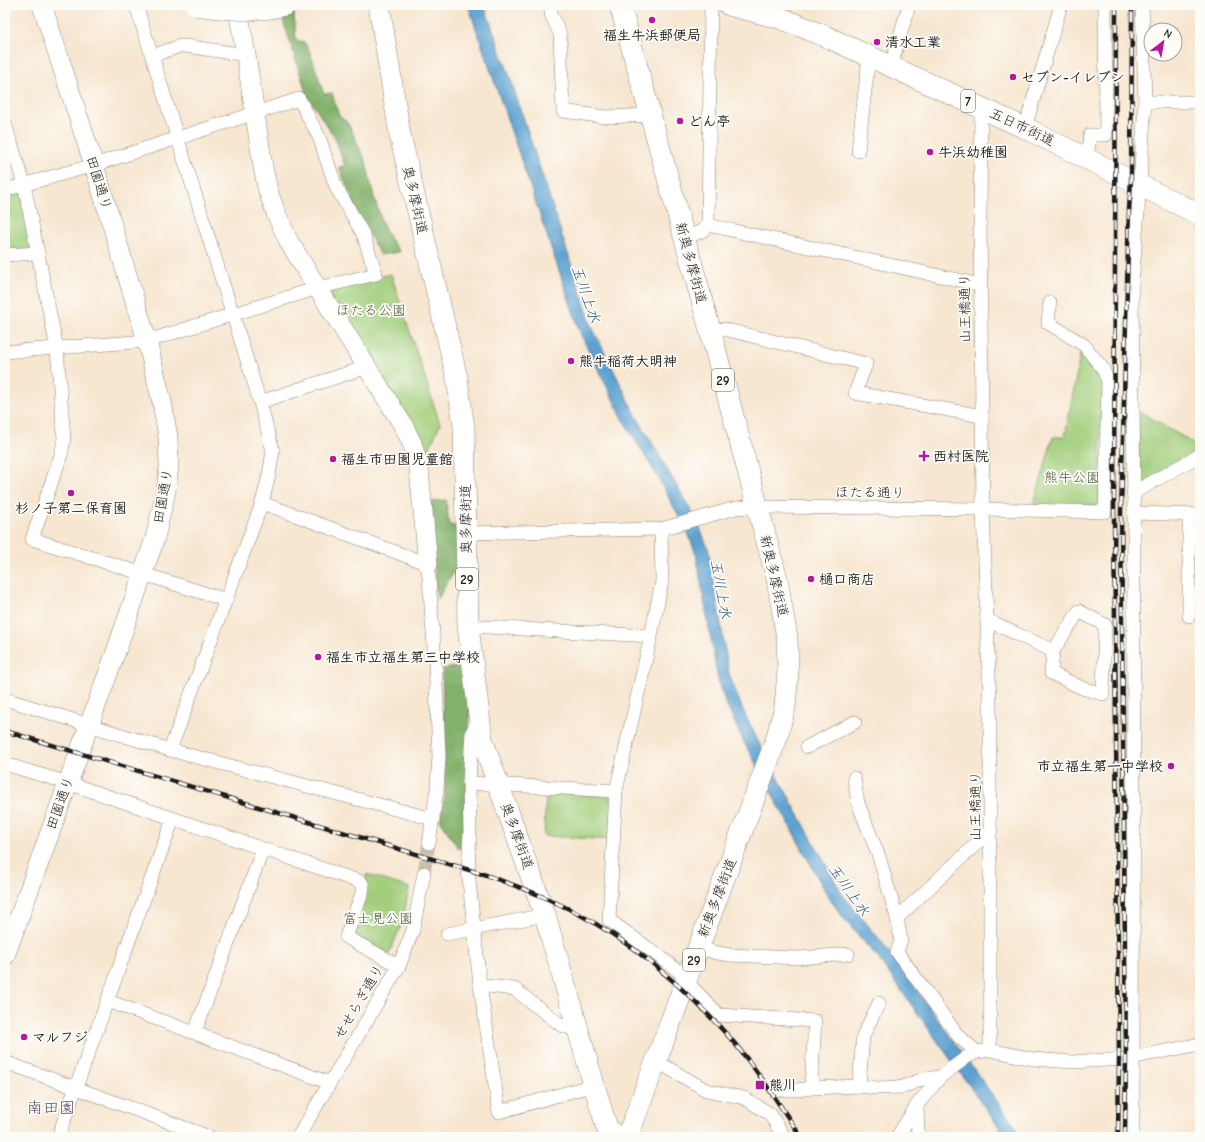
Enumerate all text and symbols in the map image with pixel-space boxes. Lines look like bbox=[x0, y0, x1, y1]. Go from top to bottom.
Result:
marker: 福生牛浜郵便局 bbox=[647, 15, 657, 25]
north arrow bbox=[1143, 22, 1183, 62]
text: N bbox=[1161, 26, 1174, 41]
place label: 福生牛浜郵便局 bbox=[603, 27, 701, 44]
place label: 清水工業 bbox=[885, 34, 941, 51]
marker: 清水工業 bbox=[872, 37, 882, 47]
place label: セブン-イレブン bbox=[1021, 69, 1125, 86]
marker: セブン-イレブン bbox=[1008, 72, 1018, 82]
road number: 7 bbox=[961, 90, 975, 112]
street label: 五日市街道 bbox=[987, 105, 1057, 149]
place label: どん亭 bbox=[688, 113, 731, 130]
marker: どん亭 bbox=[675, 116, 685, 126]
place label: 牛浜幼稚園 bbox=[938, 144, 1008, 161]
marker: 牛浜幼稚園 bbox=[925, 147, 935, 157]
street label: 田園通り bbox=[83, 154, 115, 212]
street label: 奥多摩街道 bbox=[399, 164, 431, 236]
street label: 新奥多摩街道 bbox=[672, 220, 710, 306]
water label: 玉川上水 bbox=[568, 263, 604, 325]
street label: 山王橋通り bbox=[956, 273, 974, 343]
park label: ほたる公園 bbox=[336, 302, 406, 319]
place label: 熊牛稲荷大明神 bbox=[579, 353, 677, 370]
marker: 熊牛稲荷大明神 bbox=[566, 356, 576, 366]
road number: 29 bbox=[712, 369, 734, 391]
place label: 西村医院 bbox=[933, 448, 989, 465]
marker: 西村医院 bbox=[918, 450, 930, 462]
place label: 福生市田園児童館 bbox=[341, 451, 453, 468]
marker: 福生市田園児童館 bbox=[328, 454, 338, 464]
street label: 田園通り bbox=[150, 467, 176, 525]
park label: 熊牛公園 bbox=[1044, 469, 1100, 486]
street label: 奥多摩街道 bbox=[457, 484, 475, 554]
street label: ほたる通り bbox=[835, 484, 905, 501]
marker: 杉ノ子第二保育園 bbox=[66, 488, 76, 498]
place label: 杉ノ子第二保育園 bbox=[15, 500, 127, 517]
street label: 新奥多摩街道 bbox=[756, 533, 792, 619]
water label: 玉川上水 bbox=[707, 558, 735, 620]
road number: 29 bbox=[456, 568, 478, 590]
place label: 樋口商店 bbox=[819, 571, 875, 588]
marker: 樋口商店 bbox=[806, 574, 816, 584]
place label: 福生市立福生第三中学校 bbox=[326, 649, 480, 666]
marker: 福生市立福生第三中学校 bbox=[313, 652, 323, 662]
place label: 市立福生第一中学校 bbox=[1037, 758, 1163, 775]
marker: 市立福生第一中学校 bbox=[1166, 761, 1176, 771]
street label: 山王橋通り bbox=[967, 771, 984, 841]
street label: 田園通り bbox=[42, 774, 78, 832]
street label: 奥多摩街道 bbox=[497, 800, 537, 872]
street label: 新奥多摩街道 bbox=[694, 856, 740, 940]
water label: 玉川上水 bbox=[824, 860, 874, 920]
park label: 富士見公園 bbox=[343, 910, 413, 927]
road number: 29 bbox=[683, 949, 705, 971]
street label: せせらぎ通り bbox=[331, 961, 387, 1043]
place label: マルフジ bbox=[32, 1029, 88, 1046]
marker: マルフジ bbox=[19, 1032, 29, 1042]
place label: 熊川 bbox=[769, 1077, 797, 1094]
marker: 熊川 bbox=[754, 1079, 766, 1091]
district label: 南田園 bbox=[27, 1099, 75, 1117]

